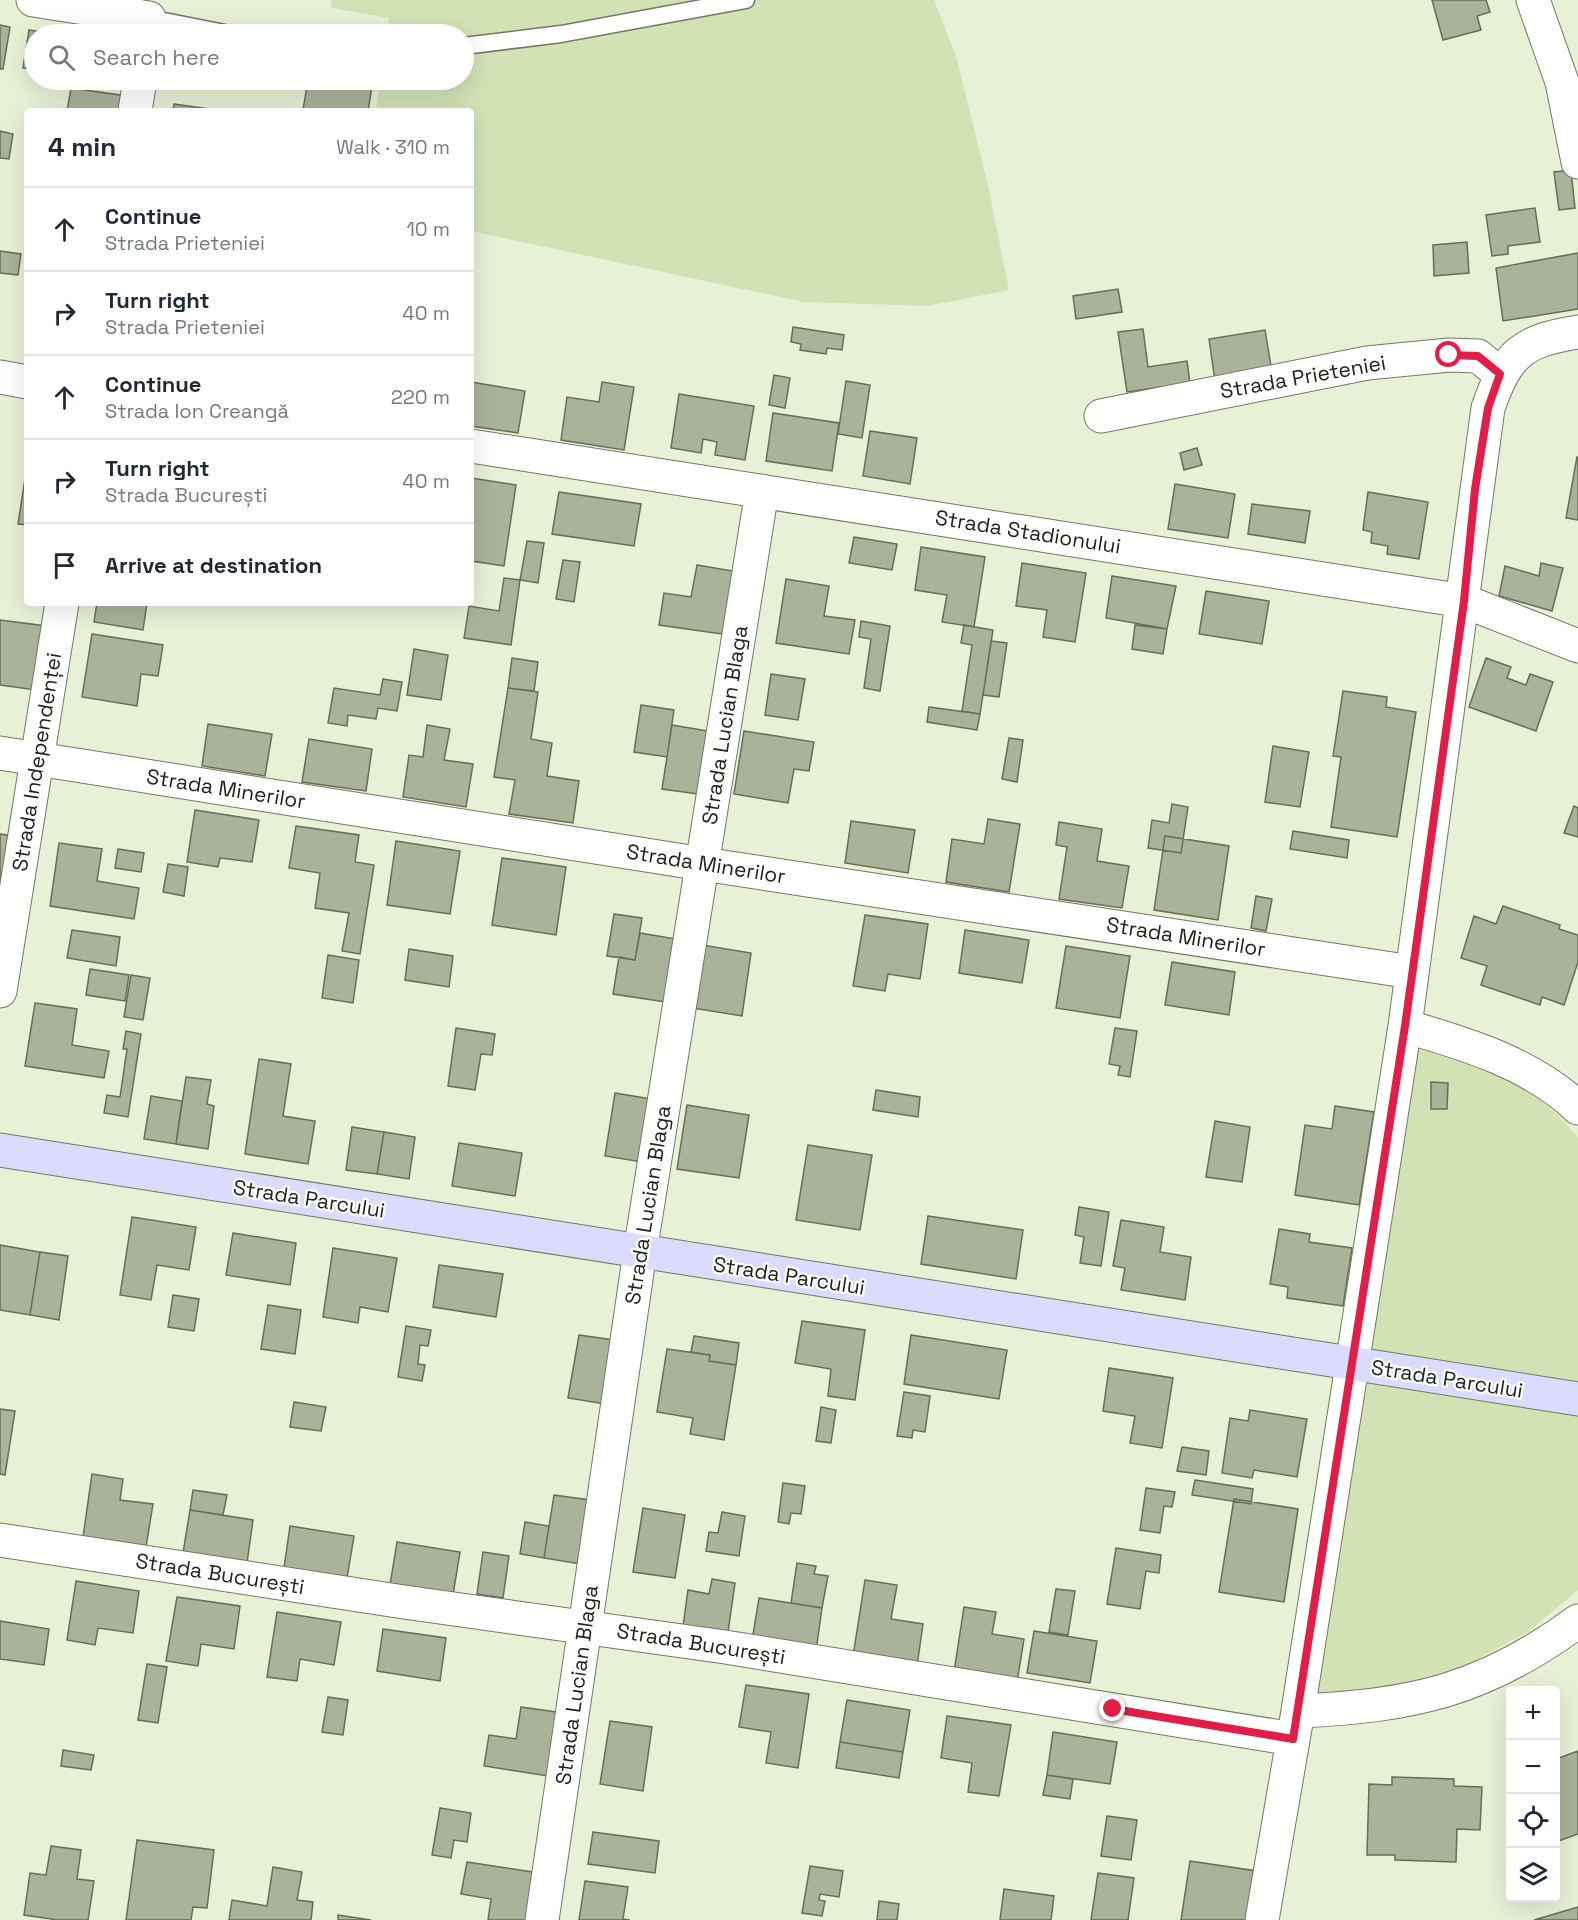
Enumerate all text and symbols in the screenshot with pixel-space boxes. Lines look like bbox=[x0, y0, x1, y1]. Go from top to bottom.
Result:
search box bbox=[24, 24, 474, 90]
icon: search bbox=[45, 41, 78, 74]
text: Search here bbox=[93, 43, 220, 71]
text: 4 min bbox=[48, 130, 116, 164]
text: Walk · 310 m bbox=[336, 134, 450, 160]
text: Continue bbox=[105, 202, 201, 230]
icon: ahead bbox=[48, 213, 81, 246]
text: 10 m bbox=[406, 216, 450, 242]
text: Strada Prieteniei bbox=[105, 230, 265, 256]
text: Turn right bbox=[105, 286, 210, 314]
icon: right bbox=[48, 297, 81, 330]
text: 40 m bbox=[402, 300, 450, 326]
text: Strada Prieteniei bbox=[105, 314, 265, 340]
route start bbox=[1435, 341, 1461, 367]
street label: Strada Prieteniei bbox=[1218, 349, 1388, 404]
text: Continue bbox=[105, 370, 201, 398]
icon: ahead bbox=[48, 381, 81, 414]
text: 220 m bbox=[391, 384, 450, 410]
text: Strada Ion Creangă bbox=[105, 398, 289, 424]
text: Turn right bbox=[105, 454, 210, 482]
icon: right bbox=[48, 465, 81, 498]
text: 40 m bbox=[402, 468, 450, 494]
text: Strada București bbox=[105, 482, 268, 508]
street label: Strada Stadionului bbox=[933, 504, 1123, 560]
icon: arrive bbox=[48, 549, 81, 582]
text: Arrive at destination bbox=[105, 551, 322, 579]
street label: Strada Lucian Blaga bbox=[695, 623, 754, 827]
street label: Strada Independenței bbox=[6, 651, 67, 873]
street label: Strada Minerilor bbox=[145, 763, 308, 814]
street label: Strada Minerilor bbox=[625, 838, 788, 889]
street label: Strada Minerilor bbox=[1105, 911, 1268, 962]
street label: Strada Lucian Blaga bbox=[618, 1103, 677, 1307]
street label: Strada Parcului bbox=[231, 1173, 387, 1224]
street label: Strada Parcului bbox=[711, 1250, 867, 1301]
street label: Strada Parcului bbox=[1369, 1353, 1525, 1404]
street label: Strada București bbox=[134, 1547, 306, 1600]
street label: Strada Lucian Blaga bbox=[549, 1583, 604, 1787]
street label: Strada București bbox=[615, 1617, 787, 1670]
map controls bbox=[1506, 1686, 1560, 1902]
button: + bbox=[1506, 1686, 1560, 1740]
route end bbox=[1099, 1695, 1125, 1721]
button: − bbox=[1506, 1740, 1560, 1794]
button: locate bbox=[1506, 1794, 1560, 1848]
button: layers bbox=[1506, 1848, 1560, 1902]

